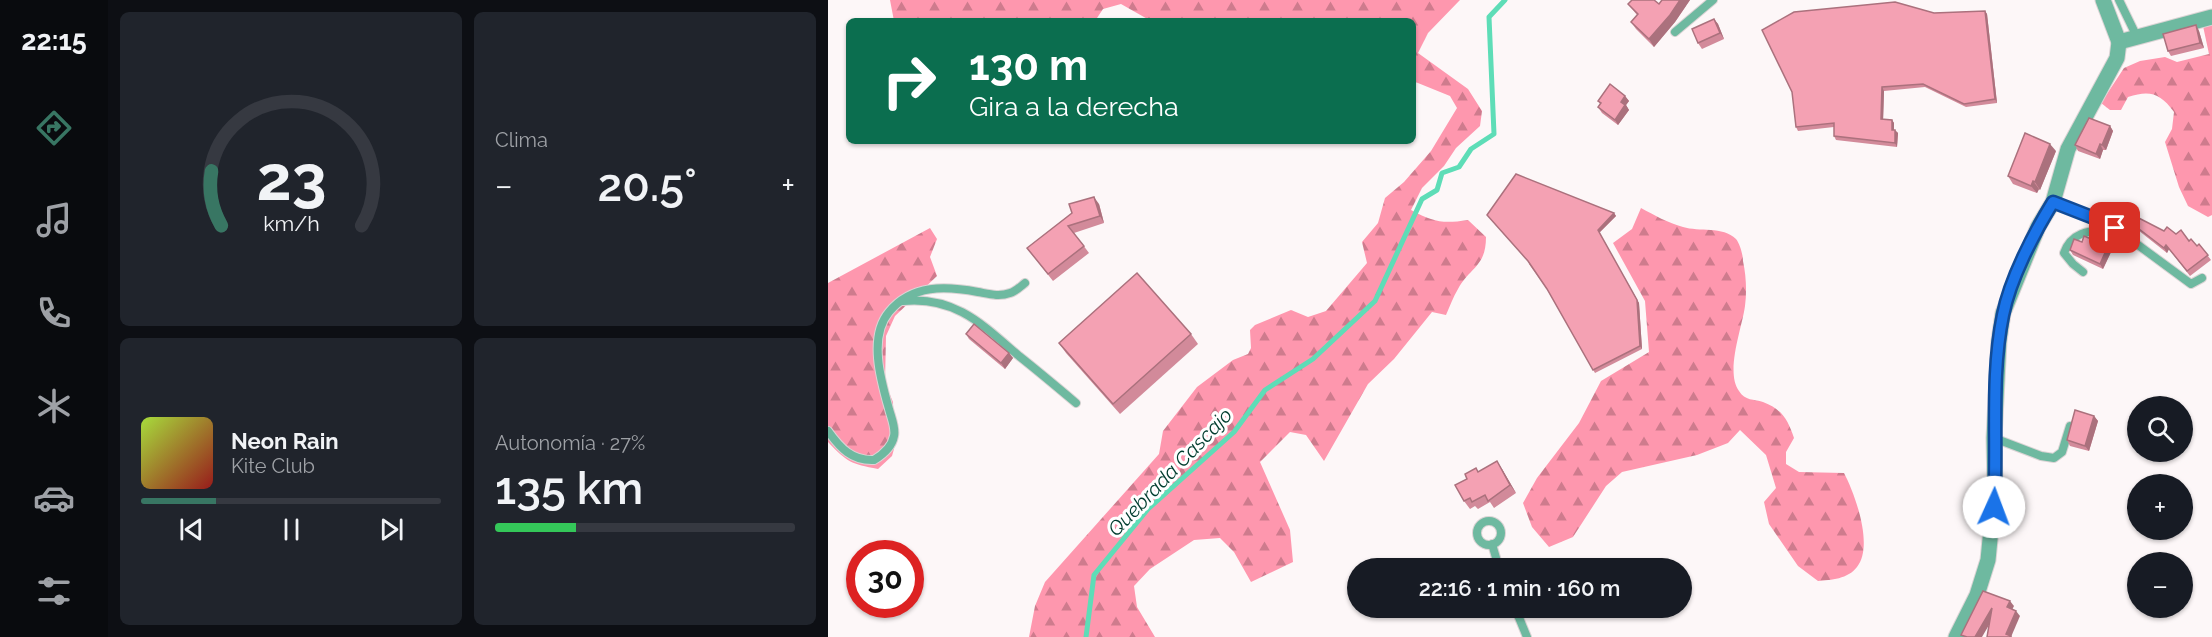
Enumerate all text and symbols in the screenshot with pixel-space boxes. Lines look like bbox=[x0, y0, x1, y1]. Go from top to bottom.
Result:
text: 22:15 bbox=[21, 25, 87, 56]
text: 130 m bbox=[969, 41, 1088, 90]
icon: right bbox=[870, 42, 948, 120]
text: Gira a la derecha bbox=[969, 91, 1179, 122]
icon: directions bbox=[33, 107, 75, 149]
text: Clima bbox=[495, 128, 548, 152]
text: 23 bbox=[256, 141, 326, 215]
text: 20.5° bbox=[597, 159, 697, 212]
text: − bbox=[495, 166, 513, 205]
text: + bbox=[781, 166, 795, 205]
icon: music bbox=[33, 199, 75, 241]
pin bbox=[2089, 202, 2140, 253]
text: km/h bbox=[263, 211, 319, 236]
icon: arrive bbox=[2098, 211, 2131, 244]
icon: phone bbox=[33, 292, 75, 334]
icon: climate bbox=[33, 385, 75, 427]
map controls bbox=[2127, 396, 2193, 618]
button: search bbox=[2127, 396, 2193, 462]
water label: Quebrada Cascajo bbox=[1103, 403, 1237, 541]
text: Neon Rain bbox=[231, 428, 339, 454]
text: Autonomía · 27% bbox=[495, 431, 645, 455]
text: Kite Club bbox=[231, 454, 315, 478]
text: 135 km bbox=[495, 462, 643, 515]
button: + bbox=[2127, 474, 2193, 540]
position arrow bbox=[1962, 475, 2026, 539]
icon: car bbox=[33, 477, 75, 519]
icon: previous bbox=[175, 513, 208, 546]
icon: pause bbox=[275, 513, 308, 546]
icon: next bbox=[375, 513, 408, 546]
speed limit sign: 30 bbox=[846, 540, 924, 618]
button: − bbox=[2127, 552, 2193, 618]
icon: filters bbox=[33, 570, 75, 612]
text: 22:16 · 1 min · 160 m bbox=[1419, 575, 1620, 601]

